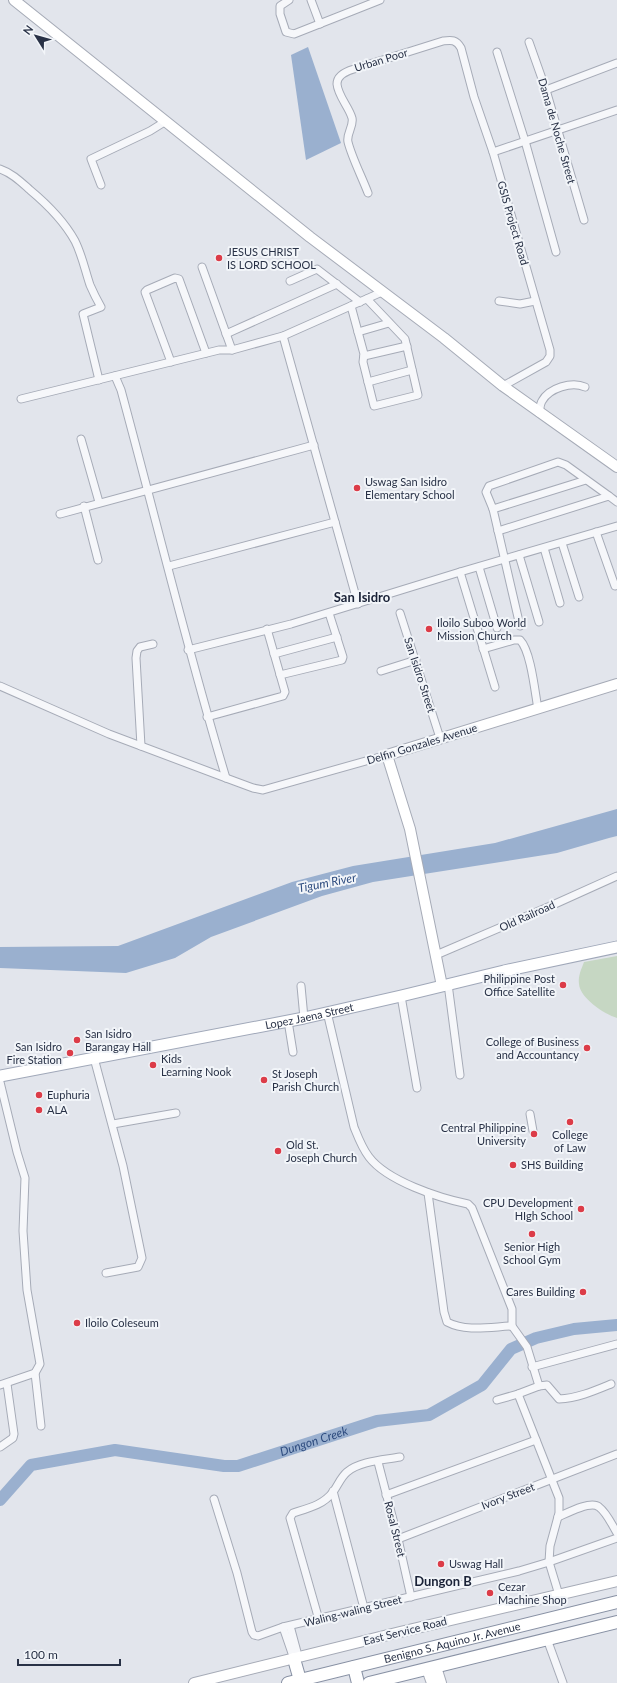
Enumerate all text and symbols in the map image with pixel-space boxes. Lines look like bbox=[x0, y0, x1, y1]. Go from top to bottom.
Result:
north arrow bbox=[16, 16, 56, 56]
text: N bbox=[20, 22, 35, 37]
street label: Urban Poor bbox=[353, 45, 409, 74]
street label: Dama de Noche Street bbox=[536, 77, 579, 185]
street label: GSIS Project Road bbox=[495, 179, 532, 267]
place label: JESUS CHRIST IS LORD SCHOOL bbox=[227, 245, 316, 271]
marker: JESUS CHRIST IS LORD SCHOOL bbox=[214, 253, 224, 263]
place label: Uswag San Isidro Elementary School bbox=[365, 475, 455, 501]
marker: Uswag San Isidro Elementary School bbox=[352, 483, 362, 493]
district label: San Isidro bbox=[334, 589, 391, 605]
place label: Iloilo Suboo World Mission Church bbox=[437, 616, 526, 642]
marker: Iloilo Suboo World Mission Church bbox=[424, 624, 434, 634]
street label: San Isidro Street bbox=[402, 635, 439, 714]
street label: Delfin Gonzales Avenue bbox=[365, 720, 479, 767]
water label: Tigum River bbox=[297, 869, 358, 895]
street label: Old Railroad bbox=[497, 898, 557, 934]
place label: Philippine Post Office Satellite bbox=[483, 972, 555, 998]
marker: Philippine Post Office Satellite bbox=[558, 980, 568, 990]
street label: Lopez Jaena Street bbox=[264, 1000, 355, 1031]
place label: San Isidro Barangay Hall bbox=[85, 1027, 151, 1053]
marker: San Isidro Barangay Hall bbox=[72, 1035, 82, 1045]
place label: College of Business and Accountancy bbox=[486, 1035, 579, 1061]
place label: San Isidro Fire Station bbox=[7, 1040, 62, 1066]
marker: College of Business and Accountancy bbox=[582, 1043, 592, 1053]
marker: San Isidro Fire Station bbox=[65, 1048, 75, 1058]
place label: Kids Learning Nook bbox=[161, 1052, 232, 1078]
marker: Kids Learning Nook bbox=[148, 1060, 158, 1070]
place label: St Joseph Parish Church bbox=[272, 1067, 339, 1093]
marker: St Joseph Parish Church bbox=[259, 1075, 269, 1085]
place label: Euphuria bbox=[47, 1088, 90, 1101]
marker: Euphuria bbox=[34, 1090, 44, 1100]
place label: ALA bbox=[47, 1103, 68, 1116]
marker: ALA bbox=[34, 1105, 44, 1115]
marker: College of Law bbox=[565, 1117, 575, 1127]
place label: Central Philippine University bbox=[441, 1121, 526, 1147]
place label: College of Law bbox=[552, 1128, 588, 1154]
marker: Central Philippine University bbox=[529, 1129, 539, 1139]
place label: Old St. Joseph Church bbox=[286, 1138, 357, 1164]
marker: Old St. Joseph Church bbox=[273, 1146, 283, 1156]
place label: SHS Building bbox=[521, 1158, 583, 1171]
marker: SHS Building bbox=[508, 1160, 518, 1170]
place label: CPU Development HIgh School bbox=[483, 1196, 573, 1222]
marker: CPU Development HIgh School bbox=[576, 1204, 586, 1214]
marker: Senior High School Gym bbox=[527, 1229, 537, 1239]
place label: Senior High School Gym bbox=[503, 1240, 561, 1266]
place label: Cares Building bbox=[506, 1285, 575, 1298]
marker: Cares Building bbox=[578, 1287, 588, 1297]
place label: Iloilo Coleseum bbox=[85, 1316, 159, 1329]
marker: Iloilo Coleseum bbox=[72, 1318, 82, 1328]
water label: Dungon Creek bbox=[278, 1423, 350, 1459]
street label: Ivory Street bbox=[479, 1479, 536, 1512]
street label: Rosal Street bbox=[382, 1499, 409, 1558]
place label: Uswag Hall bbox=[449, 1557, 503, 1570]
marker: Uswag Hall bbox=[436, 1559, 446, 1569]
district label: Dungon B bbox=[414, 1573, 472, 1589]
place label: Cezar Machine Shop bbox=[498, 1580, 567, 1606]
marker: Cezar Machine Shop bbox=[485, 1588, 495, 1598]
street label: Waling-waling Street bbox=[303, 1592, 403, 1629]
street label: East Service Road bbox=[362, 1614, 448, 1647]
street label: Benigno S. Aquino Jr. Avenue bbox=[382, 1619, 522, 1665]
scale bar bbox=[18, 1641, 120, 1667]
text: 100 m bbox=[24, 1647, 58, 1662]

